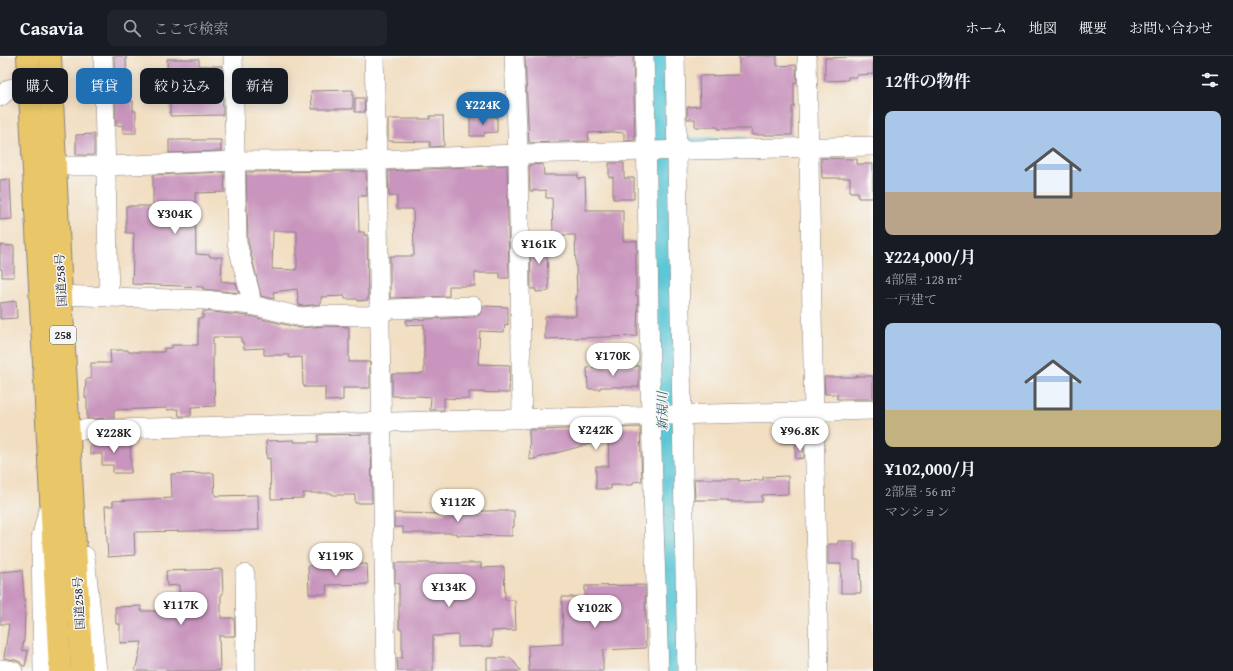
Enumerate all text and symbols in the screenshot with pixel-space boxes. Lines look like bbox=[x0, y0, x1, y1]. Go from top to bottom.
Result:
search box bbox=[107, 10, 387, 46]
text: Casavia bbox=[20, 14, 83, 42]
icon: search bbox=[121, 17, 143, 39]
text: ここで検索 bbox=[153, 18, 229, 39]
text: ホーム bbox=[965, 18, 1007, 38]
text: 地図 bbox=[1029, 18, 1057, 38]
text: 概要 bbox=[1079, 18, 1107, 38]
text: お問い合わせ bbox=[1129, 18, 1213, 38]
chip: 購入 bbox=[12, 68, 68, 104]
chip: 賃貸 bbox=[76, 68, 132, 104]
chip: 絞り込み bbox=[140, 68, 224, 104]
chip: 新着 bbox=[232, 68, 288, 104]
text: 12件の物件 bbox=[885, 68, 971, 93]
icon: filters bbox=[1199, 69, 1221, 91]
pin: ¥224K bbox=[455, 92, 511, 126]
text: ¥224K bbox=[465, 95, 501, 114]
icon: home bbox=[1017, 137, 1089, 209]
pin: ¥304K bbox=[147, 201, 203, 235]
text: ¥304K bbox=[157, 204, 193, 223]
pin: ¥161K bbox=[511, 231, 567, 265]
text: ¥161K bbox=[521, 234, 557, 253]
text: ¥224,000/月 bbox=[885, 244, 977, 269]
street label: 国道258号 bbox=[51, 253, 70, 307]
text: 4部屋 · 128 m² bbox=[885, 270, 962, 289]
text: 一戸建て bbox=[885, 290, 937, 309]
road number: 258 bbox=[50, 326, 76, 344]
pin: ¥170K bbox=[585, 343, 641, 377]
text: ¥170K bbox=[595, 346, 631, 365]
icon: home bbox=[1017, 349, 1089, 421]
water label: 新規川 bbox=[653, 389, 672, 431]
pin: ¥242K bbox=[568, 417, 624, 451]
pin: ¥96.8K bbox=[767, 418, 833, 452]
pin: ¥228K bbox=[86, 420, 142, 454]
text: ¥242K bbox=[578, 420, 614, 439]
text: ¥96.8K bbox=[781, 421, 819, 440]
text: ¥228K bbox=[96, 423, 132, 442]
text: ¥102,000/月 bbox=[885, 456, 977, 481]
text: 2部屋 · 56 m² bbox=[885, 482, 956, 501]
pin: ¥112K bbox=[430, 489, 486, 523]
text: ¥112K bbox=[440, 492, 476, 511]
text: マンション bbox=[885, 502, 949, 521]
pin: ¥119K bbox=[308, 543, 364, 577]
text: ¥119K bbox=[318, 546, 354, 565]
pin: ¥134K bbox=[421, 574, 477, 608]
street label: 国道258号 bbox=[69, 576, 88, 630]
text: ¥134K bbox=[431, 577, 467, 596]
pin: ¥117K bbox=[153, 592, 209, 626]
text: ¥117K bbox=[163, 595, 199, 614]
pin: ¥102K bbox=[567, 595, 623, 629]
text: ¥102K bbox=[577, 598, 613, 617]

